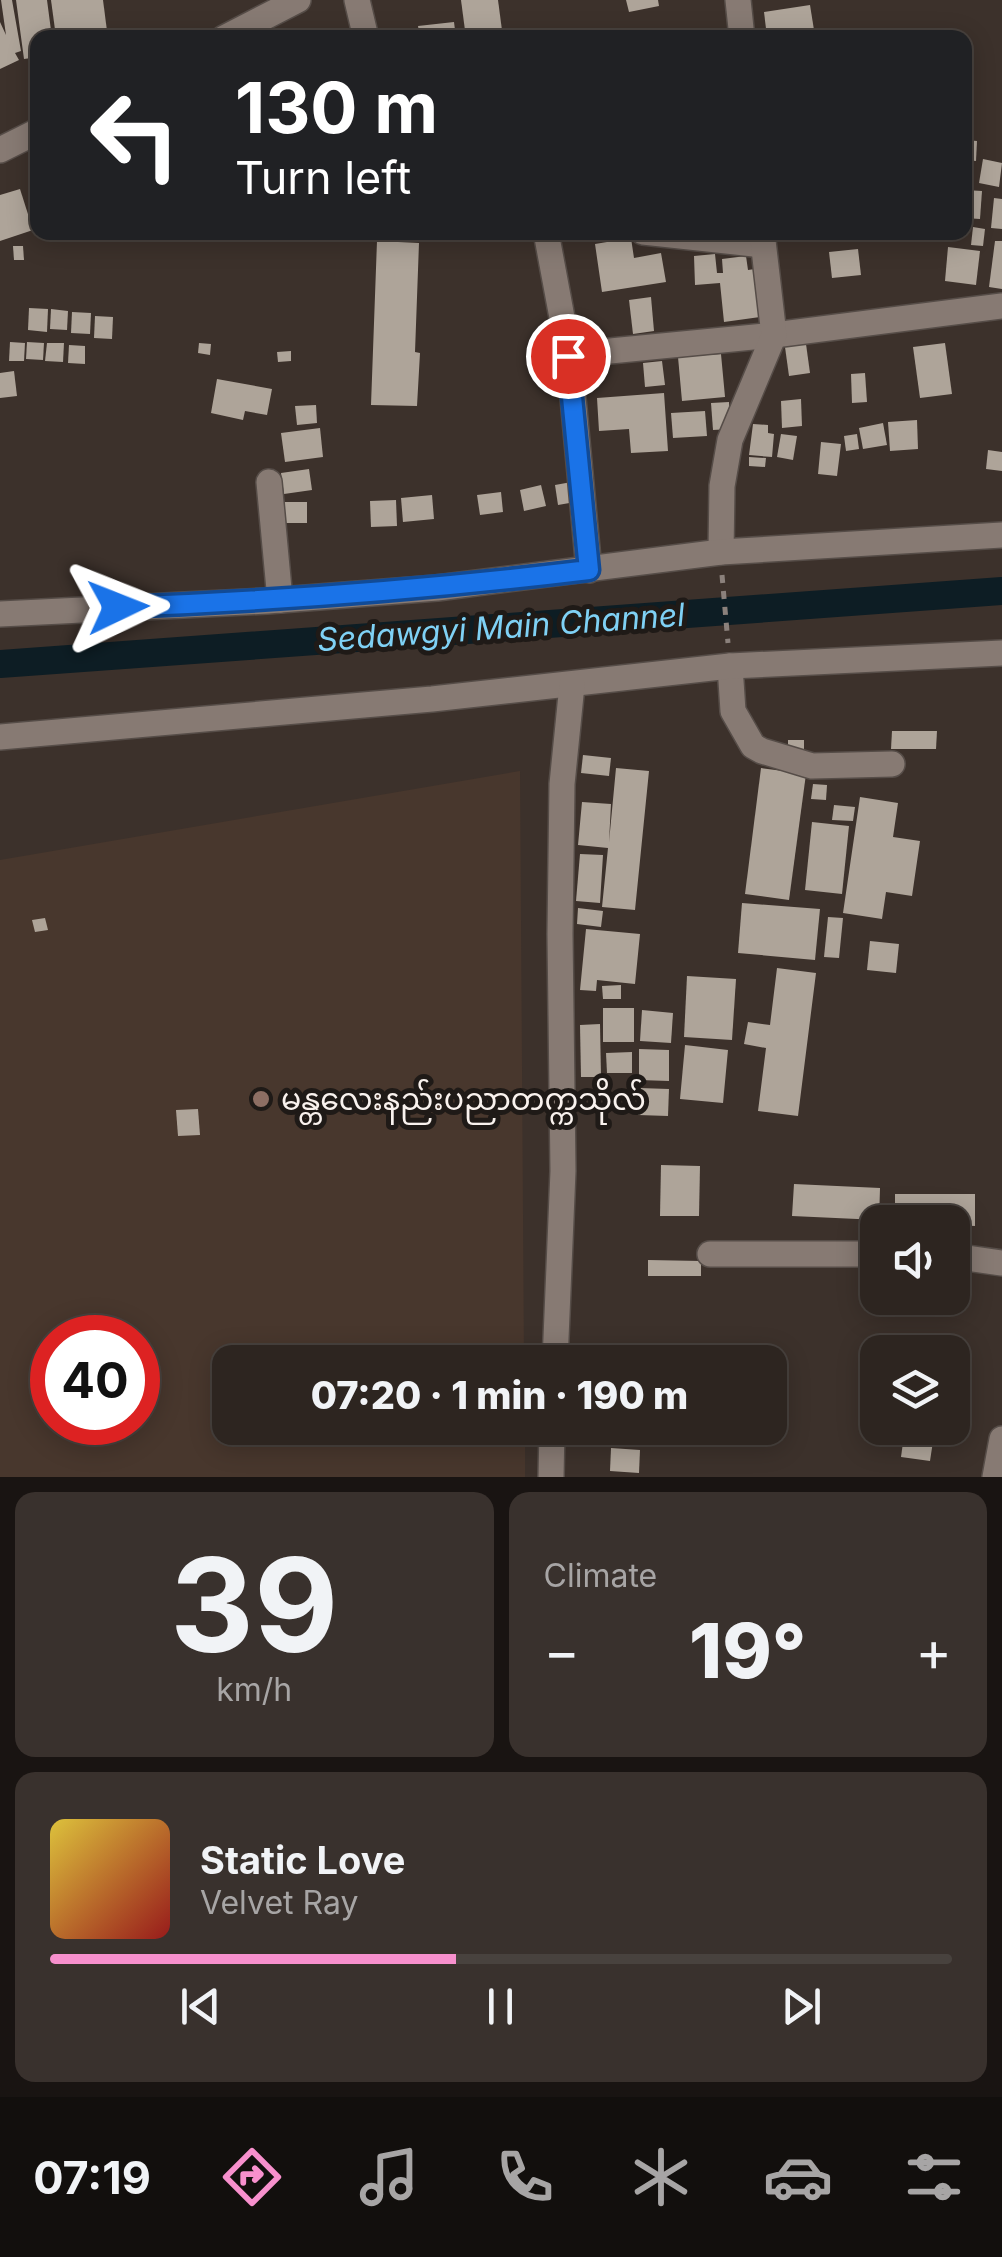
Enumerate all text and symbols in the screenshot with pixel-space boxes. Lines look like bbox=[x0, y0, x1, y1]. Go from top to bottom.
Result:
text: 130 m bbox=[235, 65, 438, 150]
icon: left bbox=[70, 70, 200, 200]
text: Turn left bbox=[235, 150, 411, 205]
pin bbox=[526, 314, 611, 399]
icon: arrive bbox=[541, 329, 596, 384]
position arrow bbox=[66, 555, 170, 659]
water label: Sedawgyi Main Channel bbox=[316, 595, 686, 659]
place label: မန္တလေးနည်းပညာတက္ကသိုလ် bbox=[281, 1078, 646, 1125]
marker: မန္တလေးနည်းပညာတက္ကသိုလ် bbox=[250, 1088, 272, 1110]
map controls bbox=[860, 1205, 970, 1445]
button: sound bbox=[860, 1205, 970, 1315]
speed limit sign: 40 bbox=[30, 1315, 160, 1445]
button: layers bbox=[860, 1335, 970, 1445]
text: 07:20 · 1 min · 190 m bbox=[311, 1372, 688, 1418]
text: 39 bbox=[170, 1526, 338, 1683]
text: Climate bbox=[544, 1556, 657, 1595]
text: 19° bbox=[689, 1605, 806, 1696]
text: − bbox=[544, 1618, 580, 1684]
text: + bbox=[916, 1618, 952, 1684]
text: km/h bbox=[216, 1670, 292, 1709]
text: Static Love bbox=[200, 1837, 405, 1883]
text: Velvet Ray bbox=[200, 1883, 358, 1922]
icon: previous bbox=[173, 1979, 228, 2034]
icon: pause bbox=[473, 1979, 528, 2034]
icon: next bbox=[774, 1979, 829, 2034]
icon: directions bbox=[217, 2142, 287, 2212]
icon: music bbox=[354, 2142, 424, 2212]
icon: phone bbox=[490, 2142, 560, 2212]
icon: climate bbox=[626, 2142, 696, 2212]
icon: car bbox=[763, 2142, 833, 2212]
icon: filters bbox=[899, 2142, 969, 2212]
text: 07:19 bbox=[33, 2150, 151, 2205]

